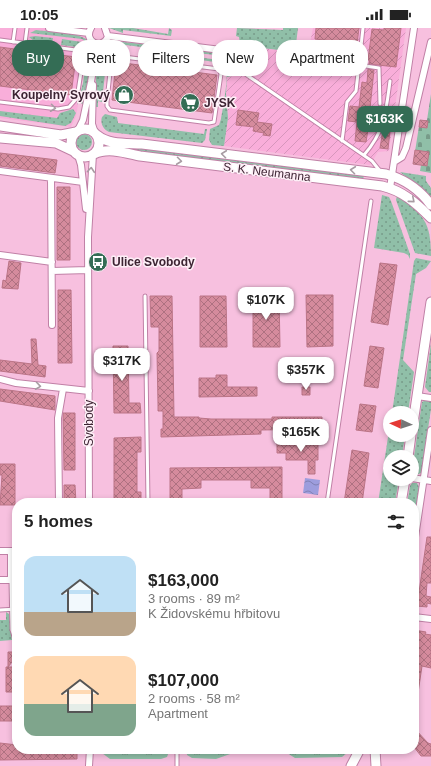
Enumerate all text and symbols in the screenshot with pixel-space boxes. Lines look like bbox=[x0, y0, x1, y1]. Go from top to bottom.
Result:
text: 10:05 bbox=[20, 6, 58, 23]
chip: Buy bbox=[12, 40, 64, 76]
chip: Rent bbox=[72, 40, 130, 76]
chip: Filters bbox=[138, 40, 204, 76]
chip: New bbox=[212, 40, 268, 76]
chip: Apartment bbox=[276, 40, 368, 76]
shop icon: Koupelny Syrový bbox=[113, 84, 135, 106]
place label: Koupelny Syrový bbox=[12, 88, 110, 102]
supermarket icon: JYSK bbox=[179, 92, 201, 114]
place label: JYSK bbox=[204, 96, 236, 110]
one-way arrow bbox=[50, 103, 56, 112]
pin: $163K bbox=[357, 106, 413, 140]
text: $163K bbox=[366, 111, 404, 126]
one-way arrow bbox=[221, 150, 227, 159]
one-way arrow bbox=[176, 156, 182, 165]
street label: S. K. Neumanna bbox=[222, 160, 312, 184]
one-way arrow bbox=[350, 166, 356, 175]
one-way arrow bbox=[87, 167, 96, 173]
one-way arrow bbox=[408, 196, 415, 203]
bus stop icon: Ulice Svobody bbox=[87, 251, 109, 273]
place label: Ulice Svobody bbox=[112, 255, 195, 269]
pin: $107K bbox=[238, 287, 294, 321]
text: $107K bbox=[247, 292, 285, 307]
pin: $317K bbox=[94, 348, 150, 382]
text: $317K bbox=[103, 353, 141, 368]
pin: $357K bbox=[278, 357, 334, 391]
text: $357K bbox=[287, 362, 325, 377]
one-way arrow bbox=[35, 381, 41, 390]
street label: Svobody bbox=[82, 400, 96, 446]
north arrow bbox=[383, 406, 419, 442]
map controls bbox=[383, 406, 419, 486]
pin: $165K bbox=[273, 419, 329, 453]
text: $165K bbox=[282, 424, 320, 439]
button: layers bbox=[383, 450, 419, 486]
icon: filters bbox=[385, 511, 407, 533]
text: 5 homes bbox=[24, 512, 93, 531]
text: $163,000 bbox=[148, 571, 219, 590]
icon: home bbox=[56, 572, 104, 620]
text: 3 rooms · 89 m² bbox=[148, 591, 240, 606]
text: K Židovskému hřbitovu bbox=[148, 606, 280, 621]
text: $107,000 bbox=[148, 671, 219, 690]
icon: home bbox=[56, 672, 104, 720]
text: 2 rooms · 58 m² bbox=[148, 691, 240, 706]
text: Apartment bbox=[148, 706, 208, 721]

